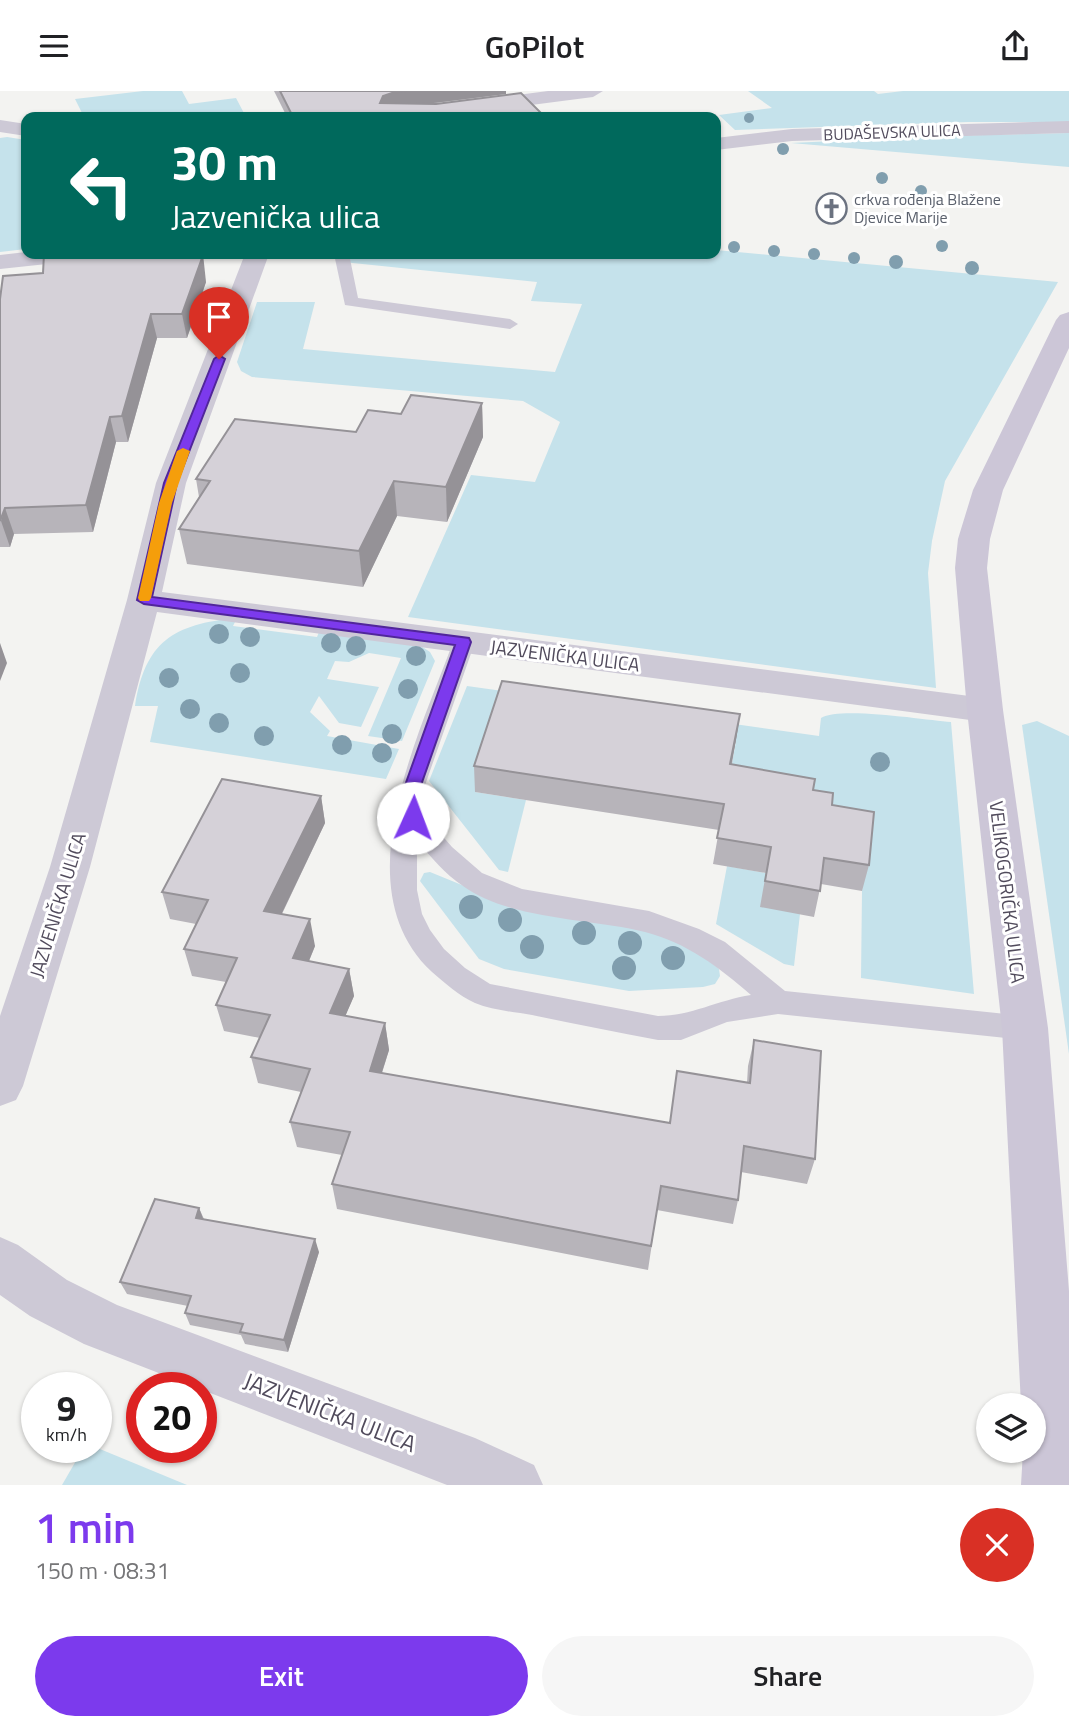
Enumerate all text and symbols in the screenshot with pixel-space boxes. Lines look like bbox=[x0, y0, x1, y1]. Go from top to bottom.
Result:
text: GoPilot bbox=[485, 22, 584, 70]
icon: menu bbox=[35, 27, 73, 65]
icon: share bbox=[996, 27, 1034, 65]
street label: BUDAŠEVSKA ULICA bbox=[823, 118, 962, 146]
text: 30 m bbox=[171, 124, 278, 199]
icon: left bbox=[56, 140, 147, 231]
place label: crkva rođenja Blažene Djevice Marije bbox=[854, 187, 1001, 229]
church icon: crkva rođenja Blažene Djevice Marije bbox=[814, 191, 848, 225]
text: Jazvenička ulica bbox=[171, 192, 380, 240]
pin bbox=[189, 287, 249, 359]
icon: arrive bbox=[200, 298, 238, 336]
street label: JAZVENIČKA ULICA bbox=[489, 631, 641, 679]
position arrow bbox=[376, 781, 450, 855]
street label: VELIKOGORIČKA ULICA bbox=[982, 799, 1034, 985]
street label: JAZVENIČKA ULICA bbox=[21, 829, 93, 981]
street label: JAZVENIČKA ULICA bbox=[239, 1363, 422, 1461]
speed limit sign: 20 bbox=[126, 1372, 217, 1463]
text: 9 bbox=[57, 1381, 76, 1435]
map controls bbox=[976, 1393, 1046, 1463]
button: layers bbox=[976, 1393, 1046, 1463]
text: km/h bbox=[46, 1421, 87, 1448]
text: 1 min bbox=[35, 1495, 136, 1559]
button: close bbox=[960, 1508, 1034, 1582]
text: 150 m · 08:31 bbox=[35, 1553, 170, 1588]
button: Exit bbox=[35, 1636, 528, 1716]
button: Share bbox=[542, 1636, 1034, 1716]

